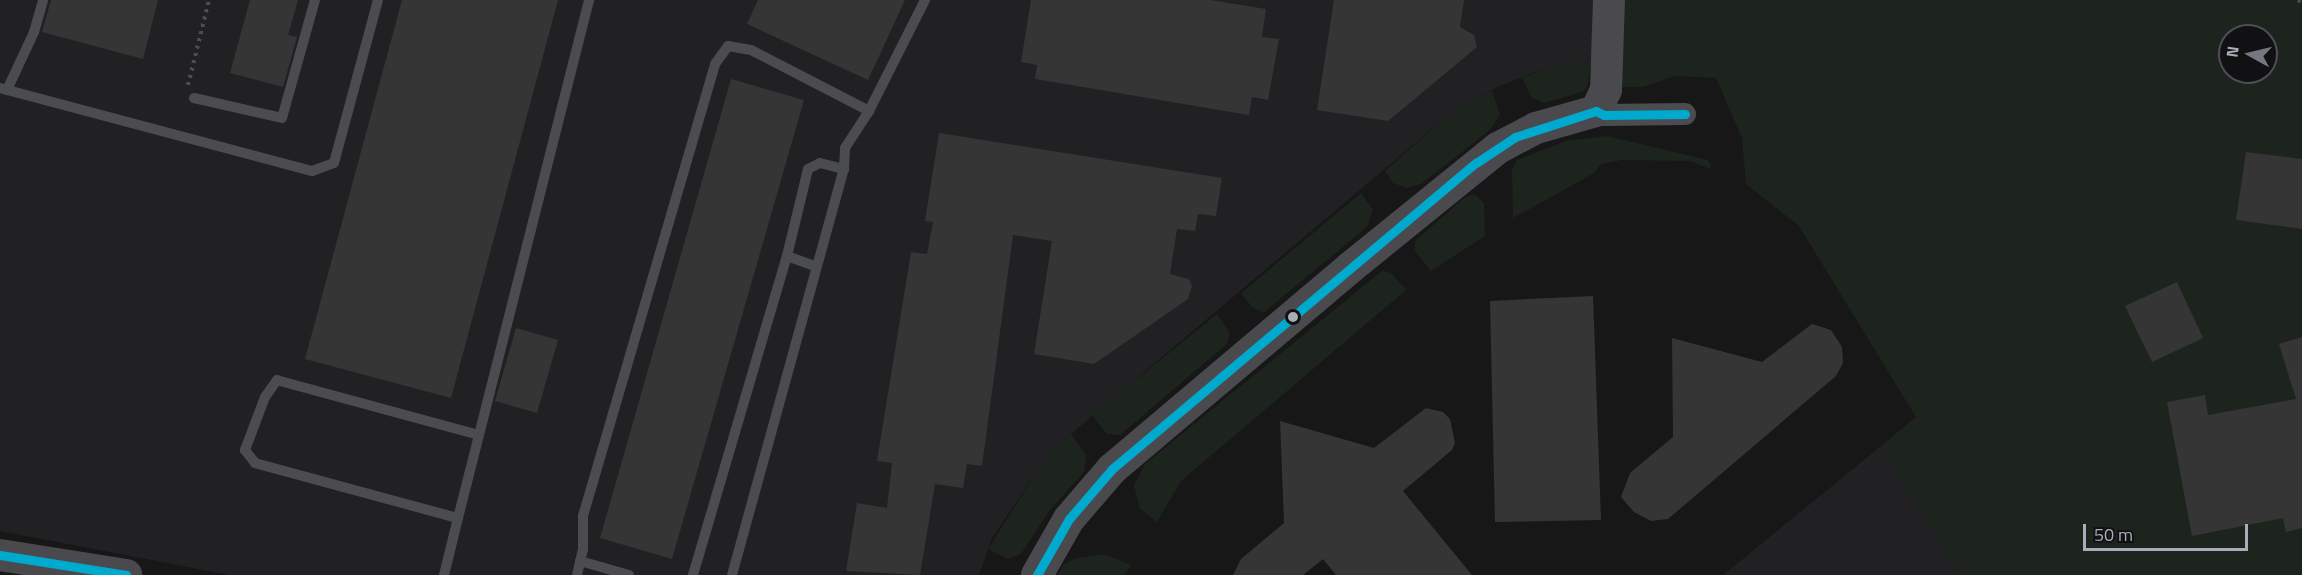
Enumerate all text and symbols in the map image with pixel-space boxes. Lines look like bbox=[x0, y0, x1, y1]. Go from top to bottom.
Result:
north arrow bbox=[2218, 24, 2278, 84]
text: N bbox=[2220, 45, 2245, 59]
unlabelled marker bbox=[1287, 311, 1299, 323]
scale bar bbox=[2086, 512, 2251, 550]
text: 50 m bbox=[2094, 521, 2133, 548]

